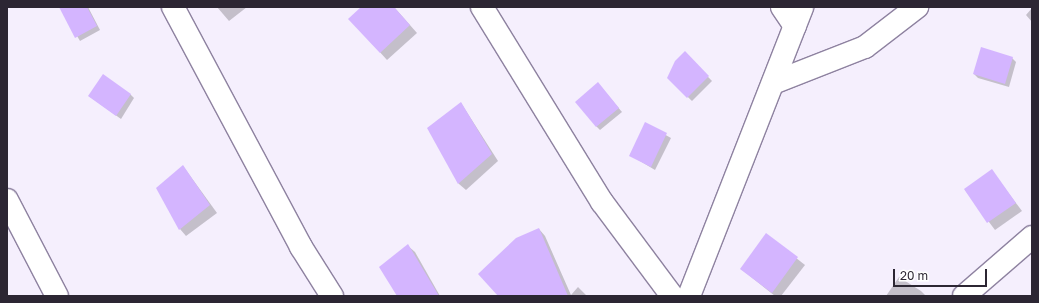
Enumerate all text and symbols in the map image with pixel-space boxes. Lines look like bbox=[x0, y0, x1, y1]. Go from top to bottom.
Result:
scale bar bbox=[895, 261, 989, 287]
text: 20 m bbox=[900, 268, 928, 283]

